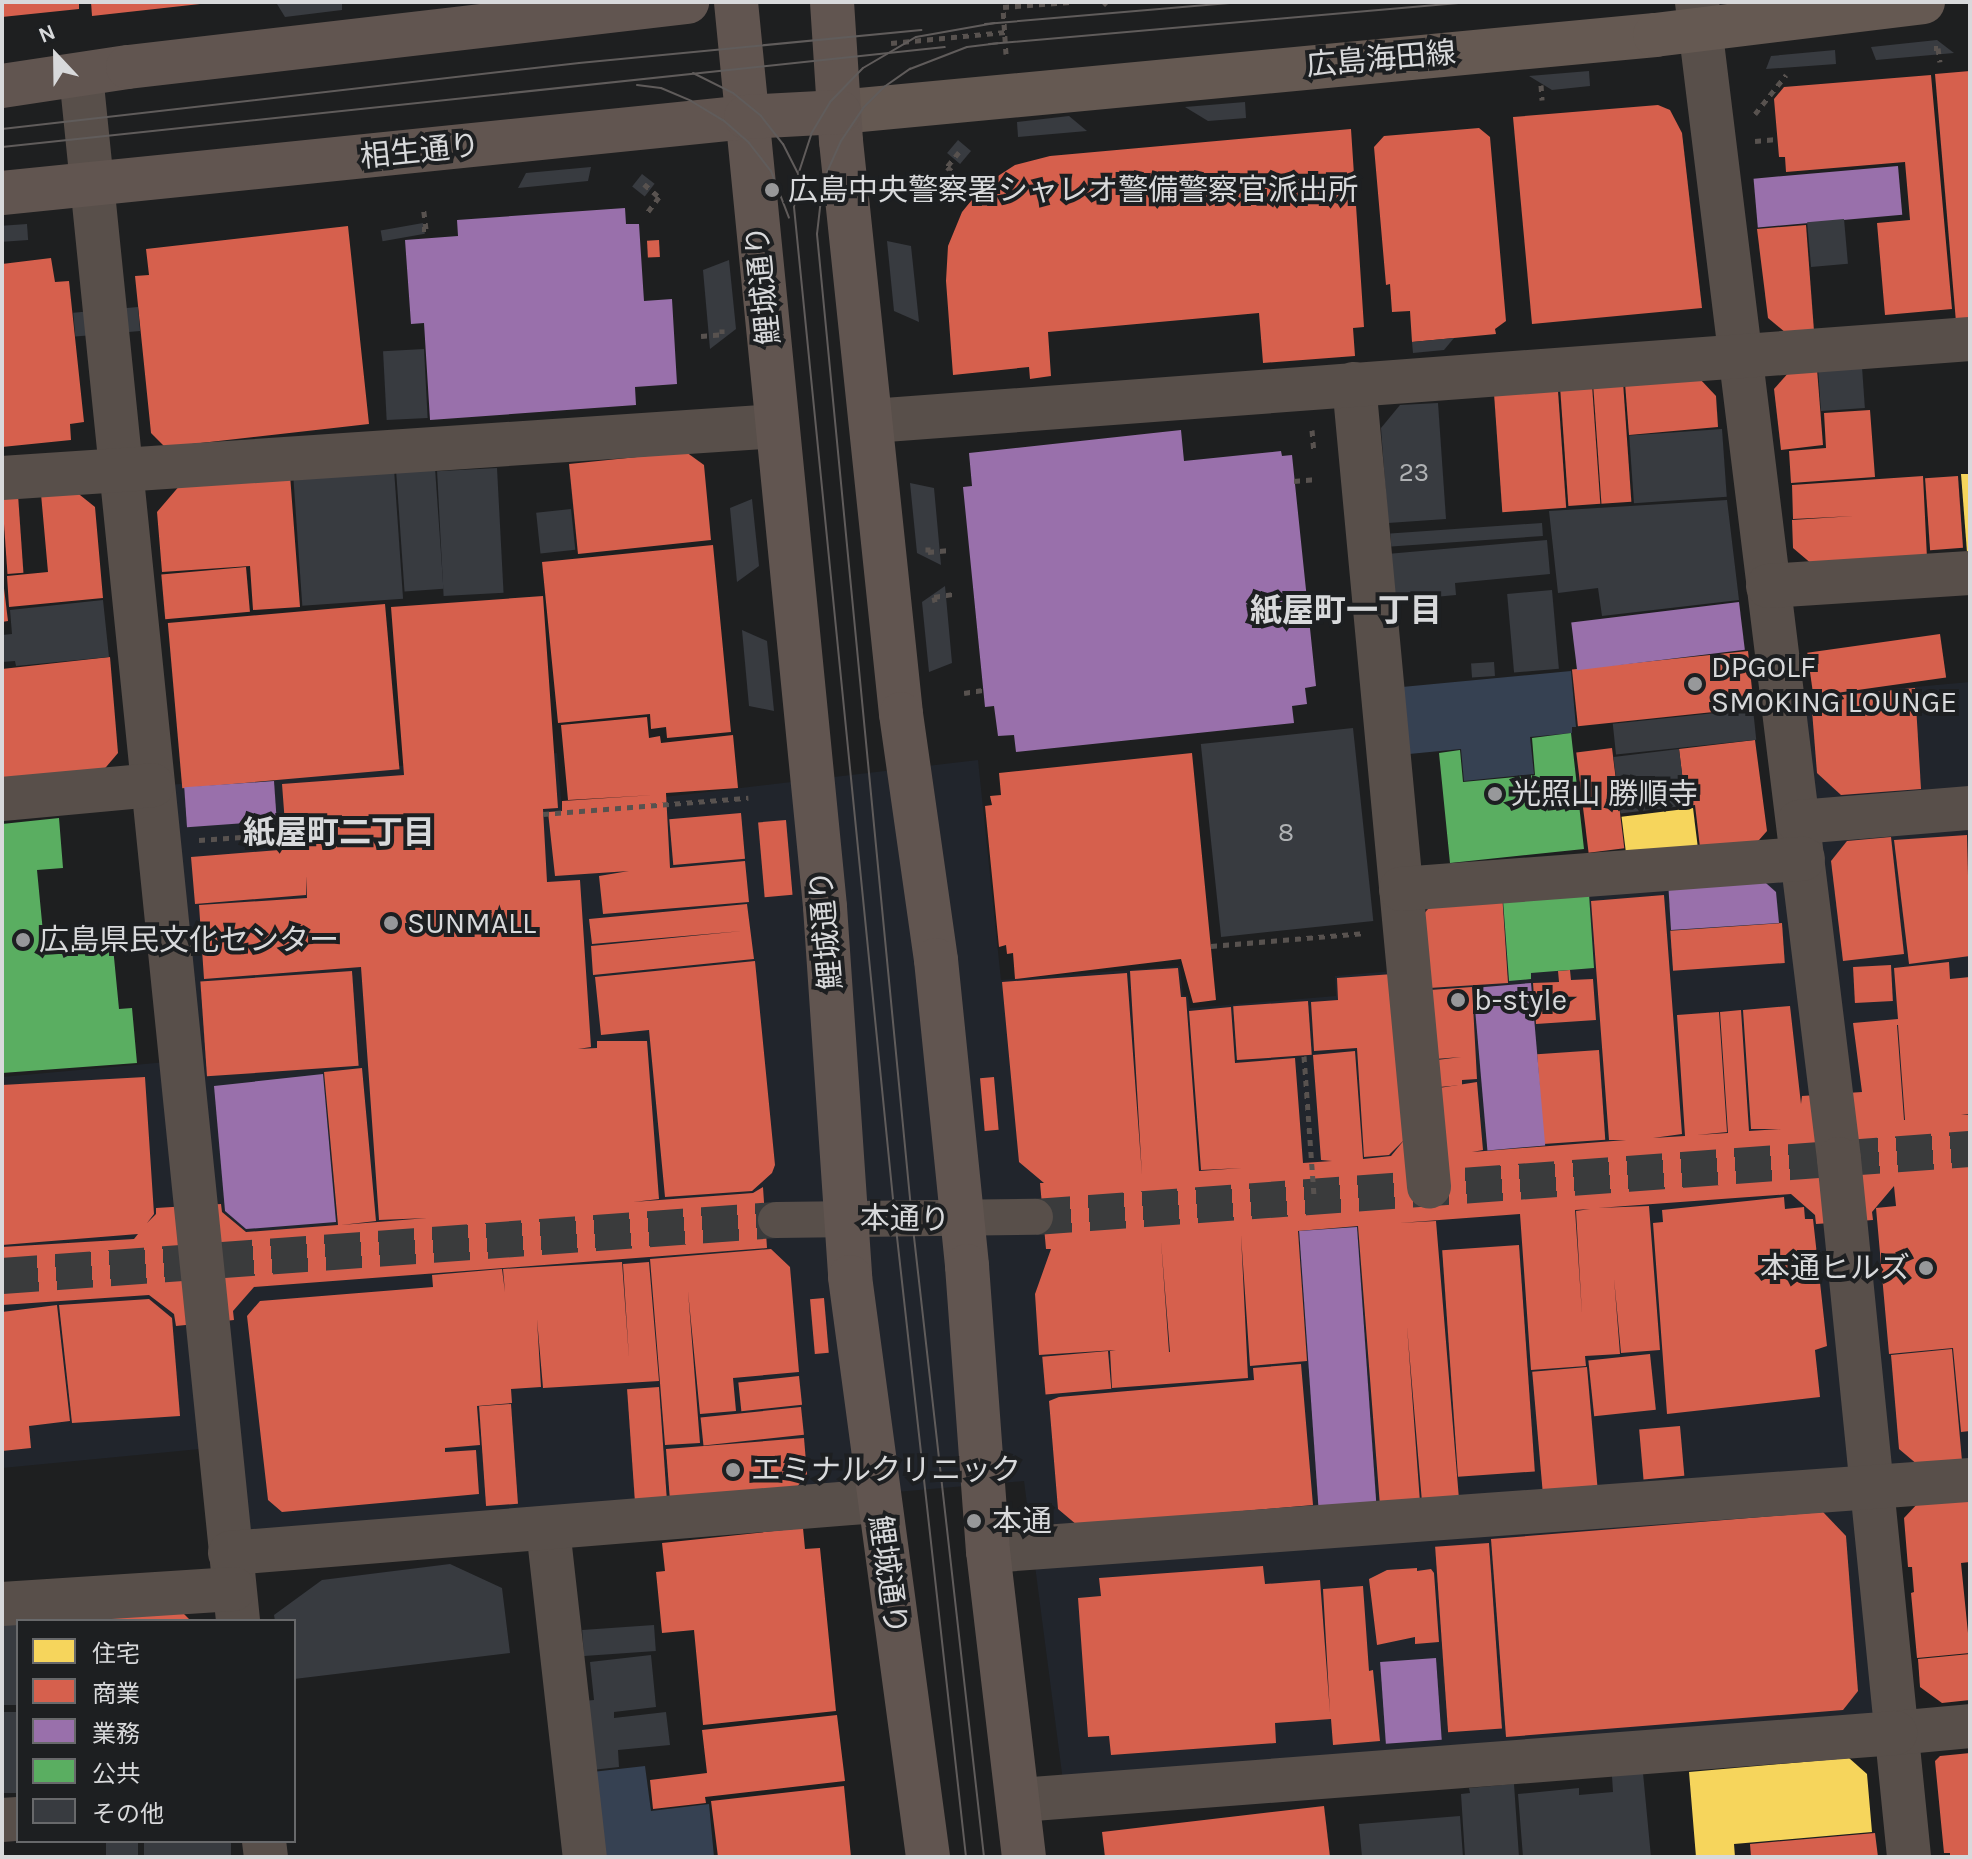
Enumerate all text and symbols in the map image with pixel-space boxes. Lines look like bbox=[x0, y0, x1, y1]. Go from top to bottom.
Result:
north arrow bbox=[16, 16, 96, 96]
text: N bbox=[35, 19, 59, 49]
street label: 広島海田線 bbox=[1305, 35, 1457, 83]
street label: 相生通り bbox=[358, 127, 482, 175]
place label: 広島中央警察署シャレオ警備警察官派出所 bbox=[788, 172, 1358, 208]
marker: 広島中央警察署シャレオ警備警察官派出所 bbox=[763, 181, 781, 199]
street label: 鯉城通り bbox=[739, 223, 787, 347]
house number: 23 bbox=[1399, 457, 1429, 489]
district label: 紙屋町一丁目 bbox=[1250, 592, 1442, 630]
place label: DPGOLF SMOKING LOUNGE bbox=[1711, 649, 1957, 720]
marker: DPGOLF SMOKING LOUNGE bbox=[1686, 675, 1704, 693]
place label: 光照山 勝順寺 bbox=[1511, 776, 1698, 812]
marker: 光照山 勝順寺 bbox=[1486, 785, 1504, 803]
district label: 紙屋町二丁目 bbox=[243, 814, 435, 852]
house number: 8 bbox=[1278, 817, 1294, 849]
street label: 鯉城通り bbox=[803, 869, 849, 991]
place label: SUNMALL bbox=[407, 905, 536, 941]
marker: SUNMALL bbox=[382, 914, 400, 932]
place label: 広島県民文化センター bbox=[39, 922, 339, 958]
marker: 広島県民文化センター bbox=[14, 931, 32, 949]
place label: b-style bbox=[1474, 982, 1567, 1018]
marker: b-style bbox=[1449, 991, 1467, 1009]
street label: 本通り bbox=[860, 1200, 950, 1238]
place label: 本通ヒルズ bbox=[1760, 1250, 1910, 1286]
marker: 本通ヒルズ bbox=[1917, 1259, 1935, 1277]
place label: エミナルクリニック bbox=[751, 1452, 1021, 1488]
marker: エミナルクリニック bbox=[722, 1459, 744, 1481]
place label: 本通 bbox=[992, 1503, 1052, 1539]
marker: 本通 bbox=[963, 1510, 985, 1532]
street label: 鯉城通り bbox=[862, 1513, 914, 1637]
legend bbox=[16, 1619, 296, 1843]
text: 住宅 bbox=[92, 1640, 140, 1668]
text: 商業 bbox=[92, 1680, 140, 1708]
text: 業務 bbox=[92, 1720, 140, 1748]
text: 公共 bbox=[92, 1760, 140, 1788]
text: その他 bbox=[92, 1800, 164, 1828]

